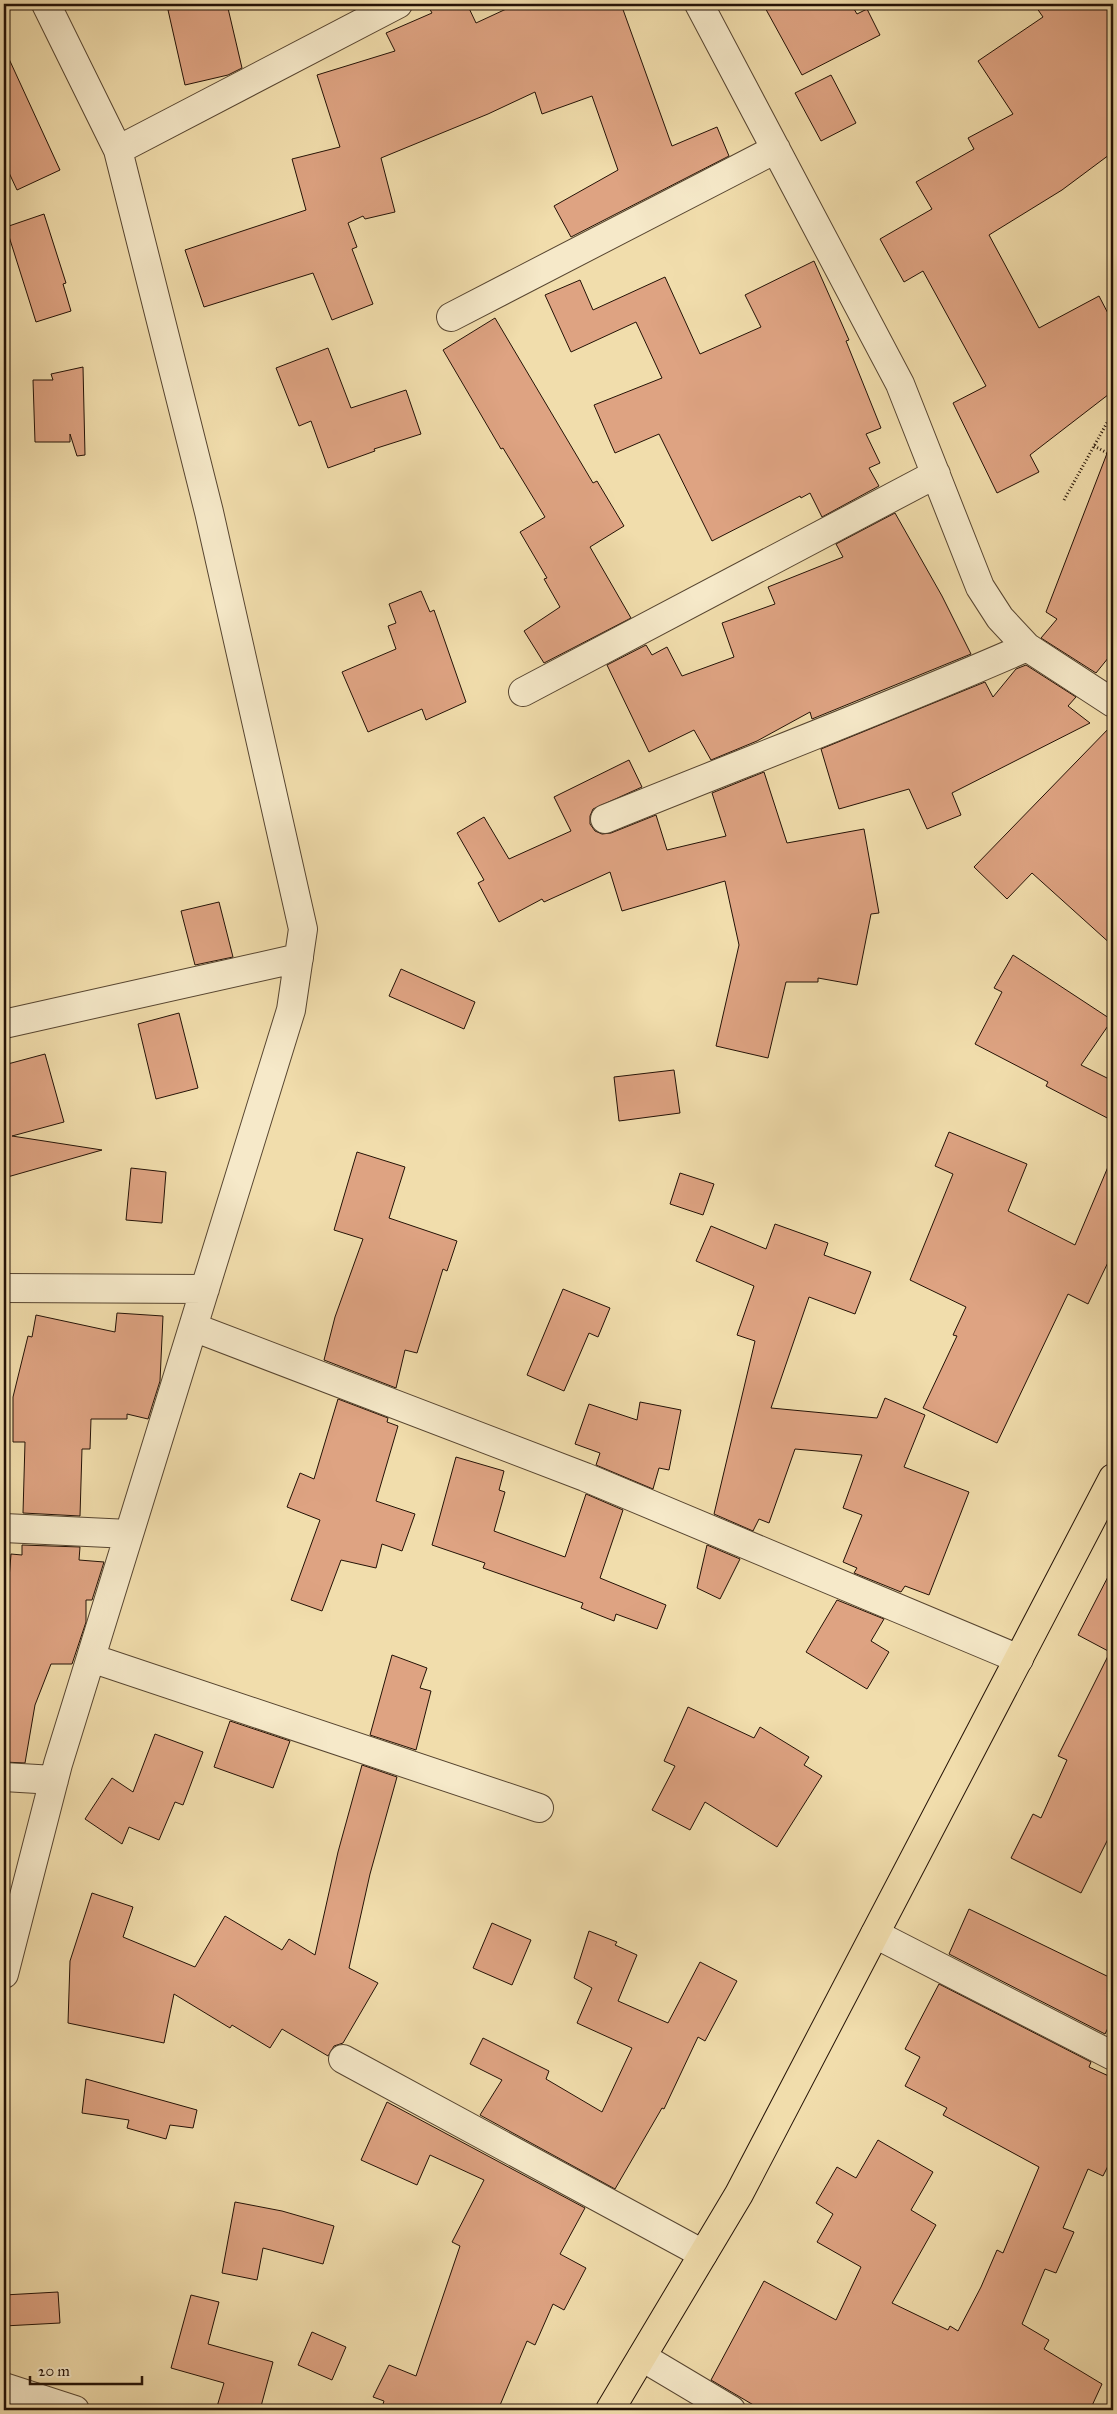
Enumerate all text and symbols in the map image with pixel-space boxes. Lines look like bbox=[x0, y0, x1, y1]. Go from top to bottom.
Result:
scale bar bbox=[30, 2354, 142, 2386]
text: 20 m bbox=[38, 2362, 70, 2380]

